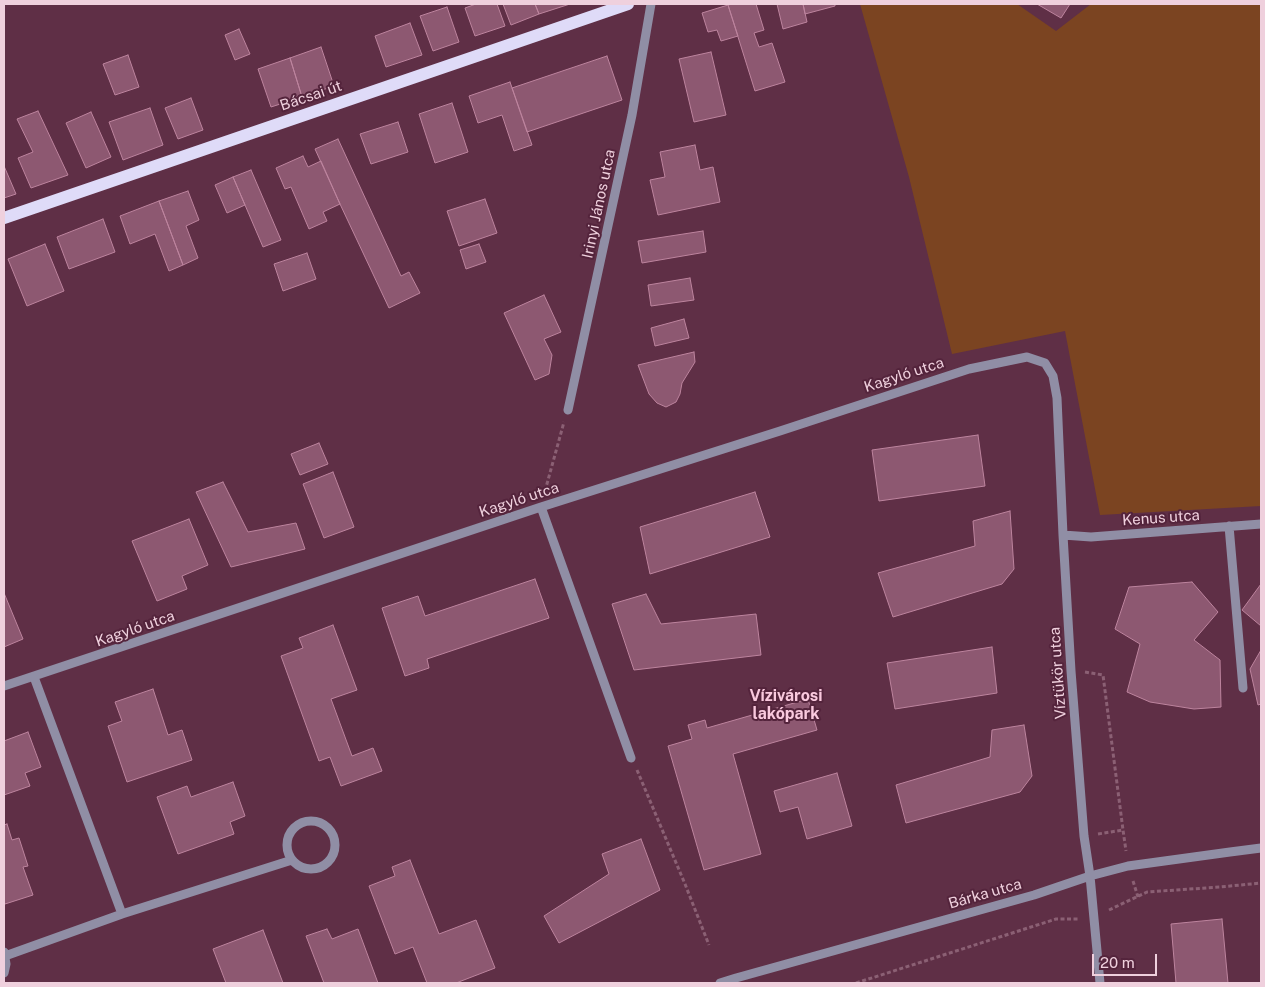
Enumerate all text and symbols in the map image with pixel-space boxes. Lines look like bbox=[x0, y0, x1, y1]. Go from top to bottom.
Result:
street label: Bácsai út bbox=[278, 77, 344, 115]
street label: Irinyi János utca bbox=[579, 148, 619, 260]
street label: Kagyló utca bbox=[862, 354, 946, 396]
street label: Kagyló utca bbox=[477, 479, 561, 521]
street label: Kenus utca bbox=[1122, 506, 1200, 530]
street label: Kagyló utca bbox=[93, 607, 177, 651]
street label: Víztükör utca bbox=[1046, 626, 1070, 720]
district label: Vízivárosi lakópark bbox=[749, 686, 823, 724]
street label: Bárka utca bbox=[946, 875, 1024, 913]
scale bar bbox=[1095, 944, 1160, 976]
text: 20 m bbox=[1100, 954, 1135, 971]

